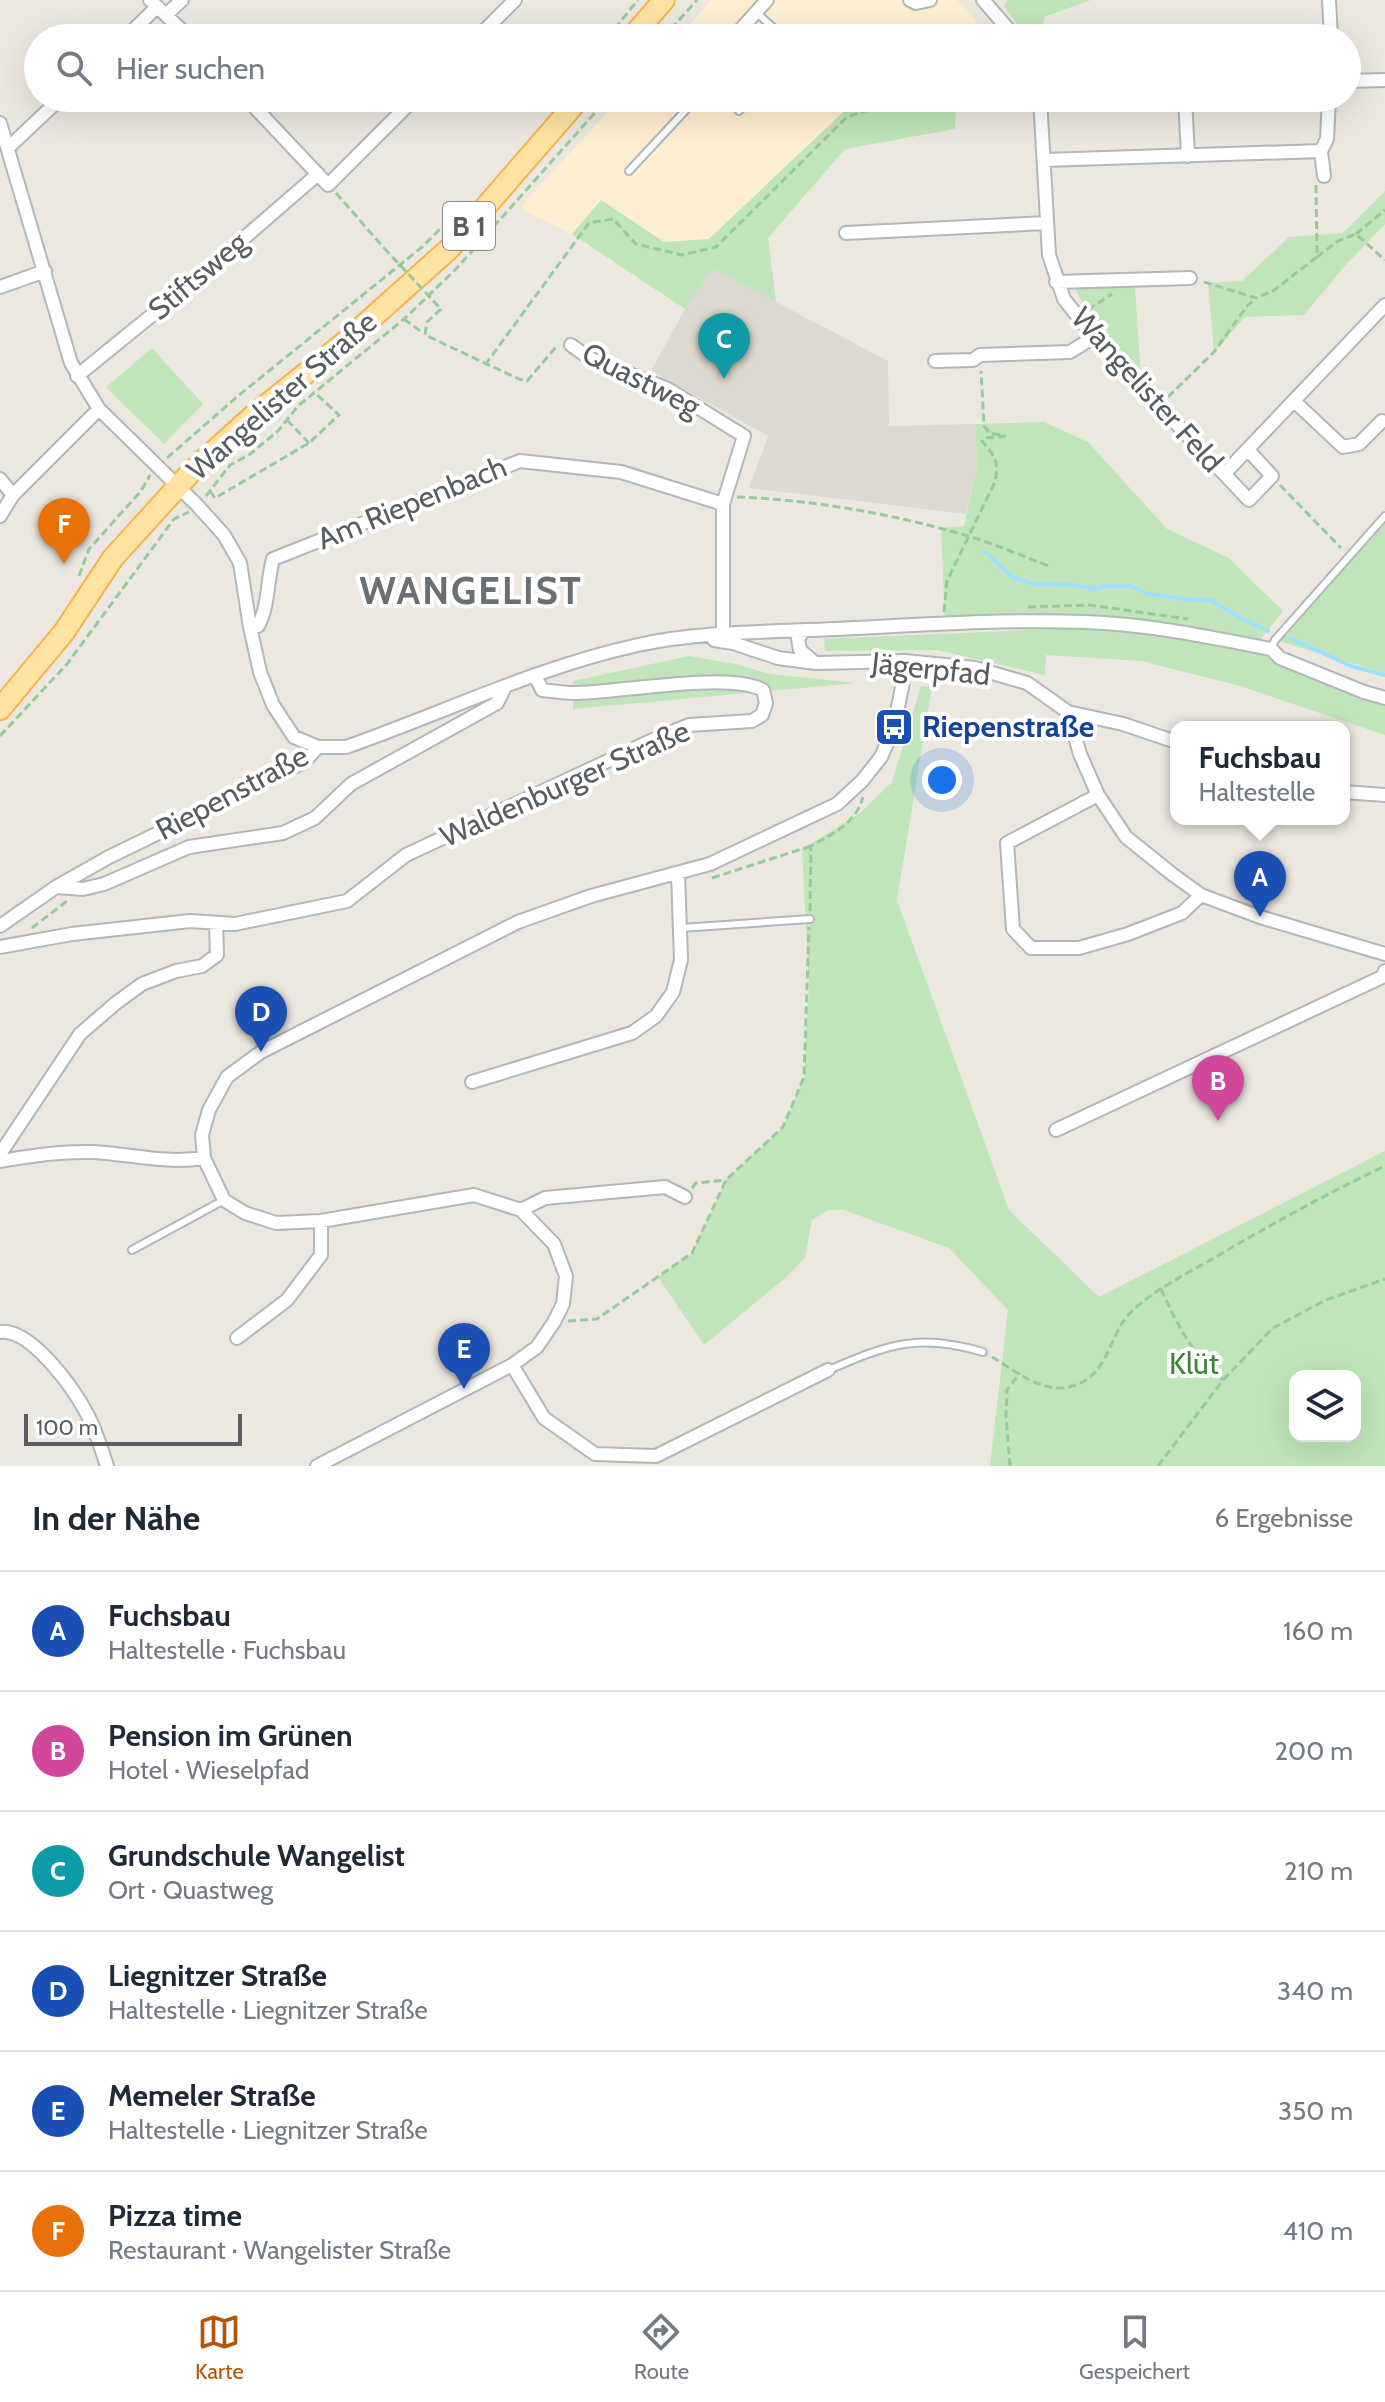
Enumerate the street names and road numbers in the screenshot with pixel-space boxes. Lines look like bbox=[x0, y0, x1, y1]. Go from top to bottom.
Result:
road number: B 1 bbox=[443, 202, 495, 250]
street label: Stiftsweg bbox=[141, 223, 256, 328]
street label: Wangelister Feld bbox=[1064, 299, 1231, 480]
street label: Wangelister Straße bbox=[179, 303, 384, 488]
street label: Quastweg bbox=[576, 334, 707, 425]
street label: Am Riepenbach bbox=[312, 448, 512, 557]
street label: Jägerpfad bbox=[869, 644, 992, 693]
street label: Waldenburger Straße bbox=[434, 712, 695, 855]
street label: Riepenstraße bbox=[149, 737, 314, 848]

